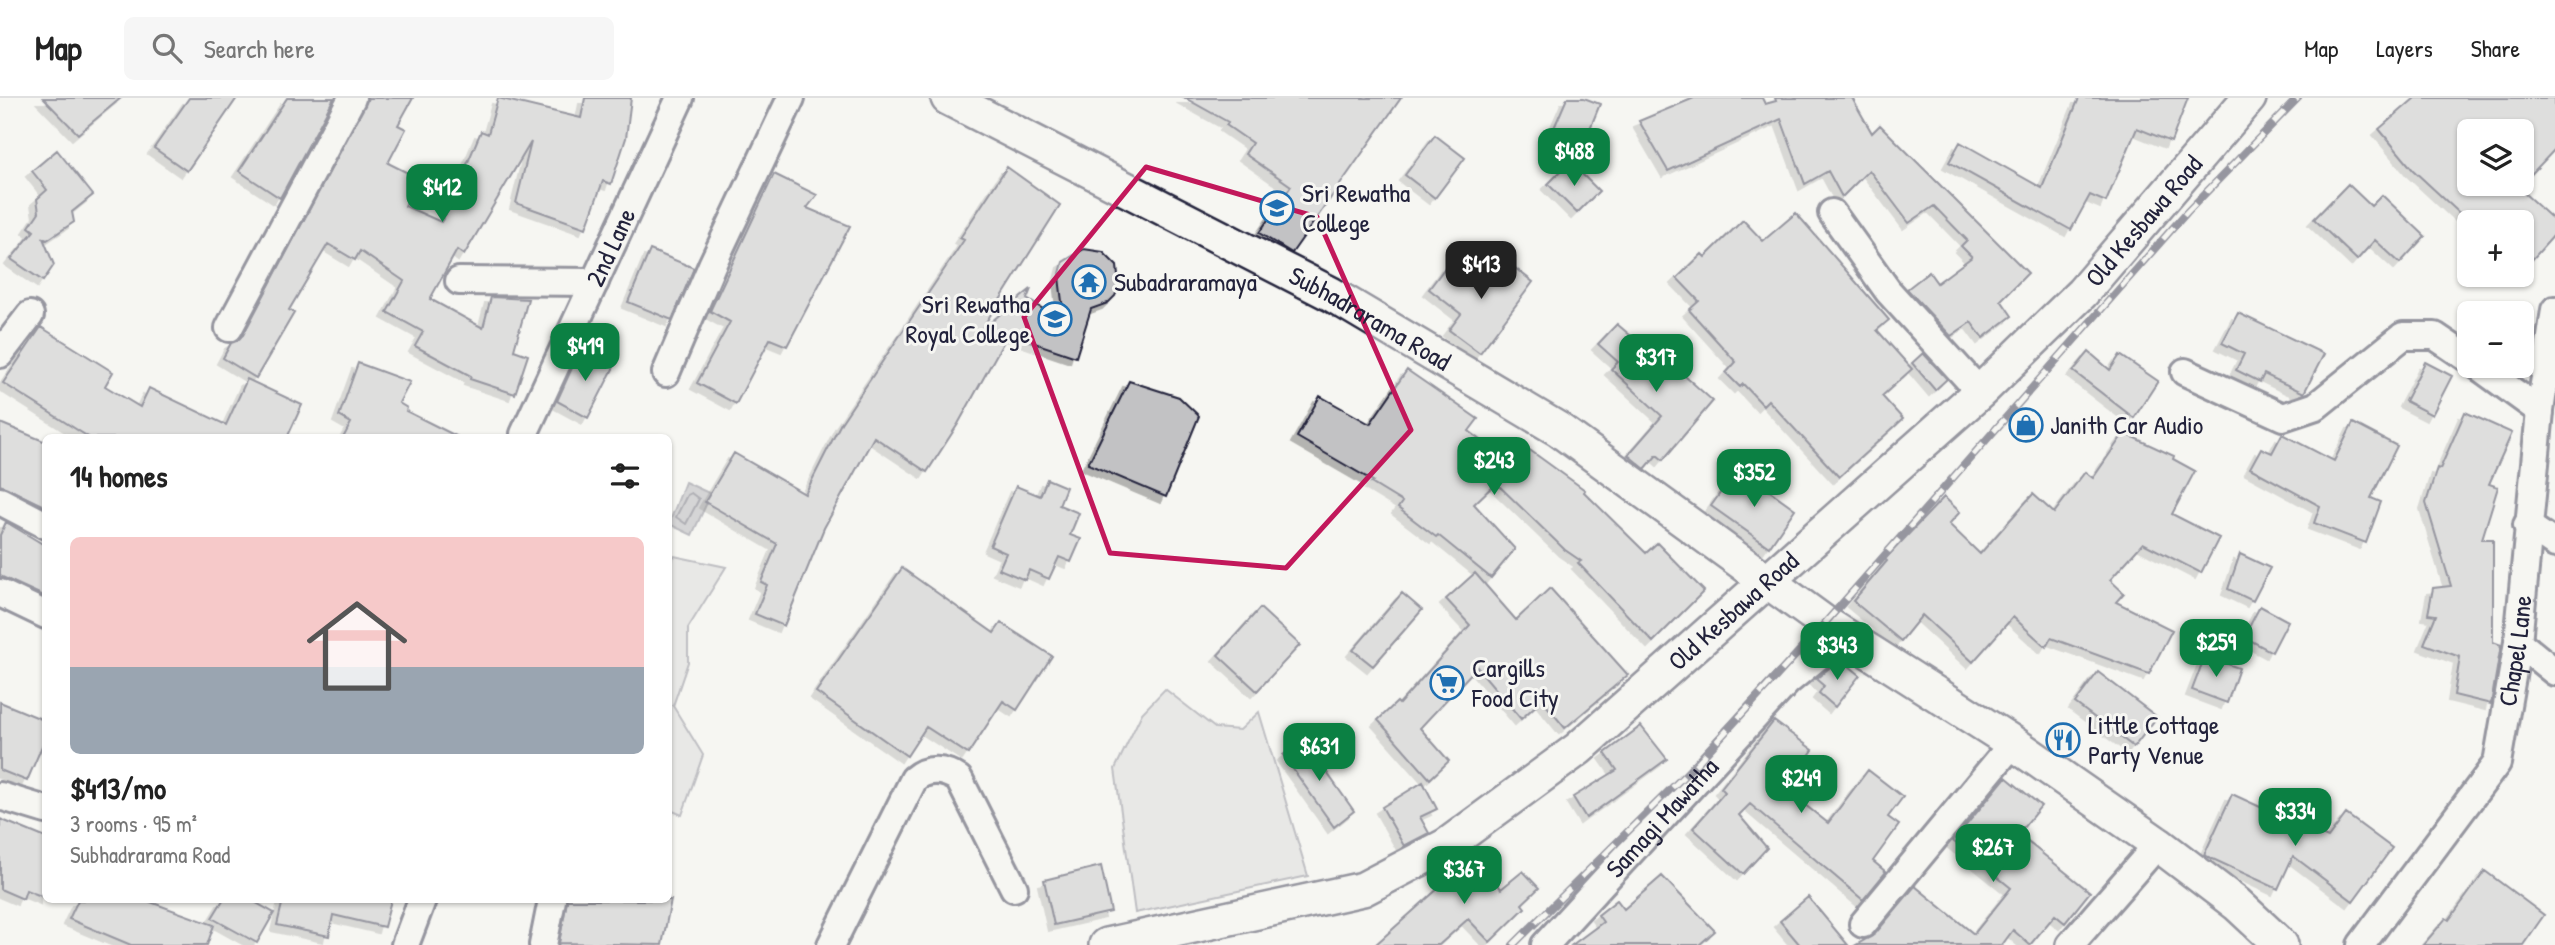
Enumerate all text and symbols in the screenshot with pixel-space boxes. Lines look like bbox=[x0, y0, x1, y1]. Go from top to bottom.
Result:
search box bbox=[124, 17, 614, 80]
text: Map bbox=[35, 26, 82, 70]
icon: search bbox=[148, 29, 186, 67]
text: Search here bbox=[204, 31, 315, 66]
text: Map bbox=[2304, 32, 2338, 64]
text: Layers bbox=[2376, 32, 2433, 64]
text: Share bbox=[2471, 32, 2520, 64]
map controls bbox=[2457, 119, 2534, 378]
button: layers bbox=[2457, 119, 2534, 196]
pin: $488 bbox=[1533, 129, 1615, 188]
text: $488 bbox=[1554, 135, 1594, 166]
street label: Old Kesbawa Road bbox=[2077, 147, 2210, 294]
pin: $412 bbox=[401, 164, 483, 224]
text: $412 bbox=[422, 171, 462, 202]
place label: Sri Rewatha College bbox=[1302, 175, 1410, 240]
school or university icon: Sri Rewatha College bbox=[1258, 189, 1296, 227]
street label: 2nd Lane bbox=[577, 202, 643, 292]
button: + bbox=[2457, 210, 2534, 287]
pin: $413 bbox=[1440, 242, 1522, 301]
text: $413 bbox=[1462, 248, 1500, 279]
street label: Subhadrarama Road bbox=[1283, 258, 1457, 378]
temple icon: Subadraramaya bbox=[1070, 263, 1108, 301]
place label: Subadraramaya bbox=[1114, 264, 1257, 299]
place label: Sri Rewatha Royal College bbox=[905, 286, 1030, 351]
school or university icon: Sri Rewatha Royal College bbox=[1036, 300, 1074, 338]
button: − bbox=[2457, 301, 2534, 378]
pin: $419 bbox=[544, 324, 626, 383]
text: $419 bbox=[566, 330, 604, 361]
pin: $317 bbox=[1615, 334, 1697, 394]
text: $317 bbox=[1635, 341, 1677, 372]
shop icon: Janith Car Audio bbox=[2007, 406, 2045, 444]
place label: Janith Car Audio bbox=[2050, 407, 2203, 442]
pin: $243 bbox=[1453, 438, 1535, 497]
text: $243 bbox=[1473, 444, 1515, 475]
pin: $352 bbox=[1713, 450, 1795, 509]
text: 14 homes bbox=[70, 456, 168, 496]
text: $352 bbox=[1733, 456, 1775, 487]
icon: filters bbox=[606, 457, 644, 495]
street label: Old Kesbawa Road bbox=[1660, 543, 1806, 678]
icon: home bbox=[294, 583, 420, 709]
street label: Chapel Lane bbox=[2489, 594, 2539, 709]
pin: $259 bbox=[2175, 620, 2257, 679]
pin: $343 bbox=[1796, 622, 1878, 682]
text: $259 bbox=[2196, 626, 2236, 657]
text: $343 bbox=[1817, 629, 1857, 660]
place label: Cargills Food City bbox=[1471, 650, 1559, 715]
supermarket icon: Cargills Food City bbox=[1428, 664, 1466, 702]
place label: Little Cottage Party Venue bbox=[2088, 707, 2219, 772]
restaurant icon: Little Cottage Party Venue bbox=[2044, 721, 2082, 759]
pin: $631 bbox=[1278, 724, 1360, 783]
text: $631 bbox=[1299, 730, 1339, 761]
street label: Samagi Mawatha bbox=[1598, 750, 1726, 885]
pin: $249 bbox=[1760, 756, 1842, 815]
text: $249 bbox=[1781, 762, 1821, 793]
text: $413/mo bbox=[70, 768, 166, 808]
pin: $334 bbox=[2254, 788, 2336, 848]
text: $334 bbox=[2275, 795, 2315, 826]
text: 3 rooms · 95 m² bbox=[70, 808, 197, 839]
pin: $267 bbox=[1952, 824, 2034, 884]
text: $267 bbox=[1972, 831, 2015, 862]
text: Subhadrarama Road bbox=[70, 839, 230, 870]
pin: $367 bbox=[1423, 846, 1505, 906]
text: $367 bbox=[1443, 853, 1485, 884]

